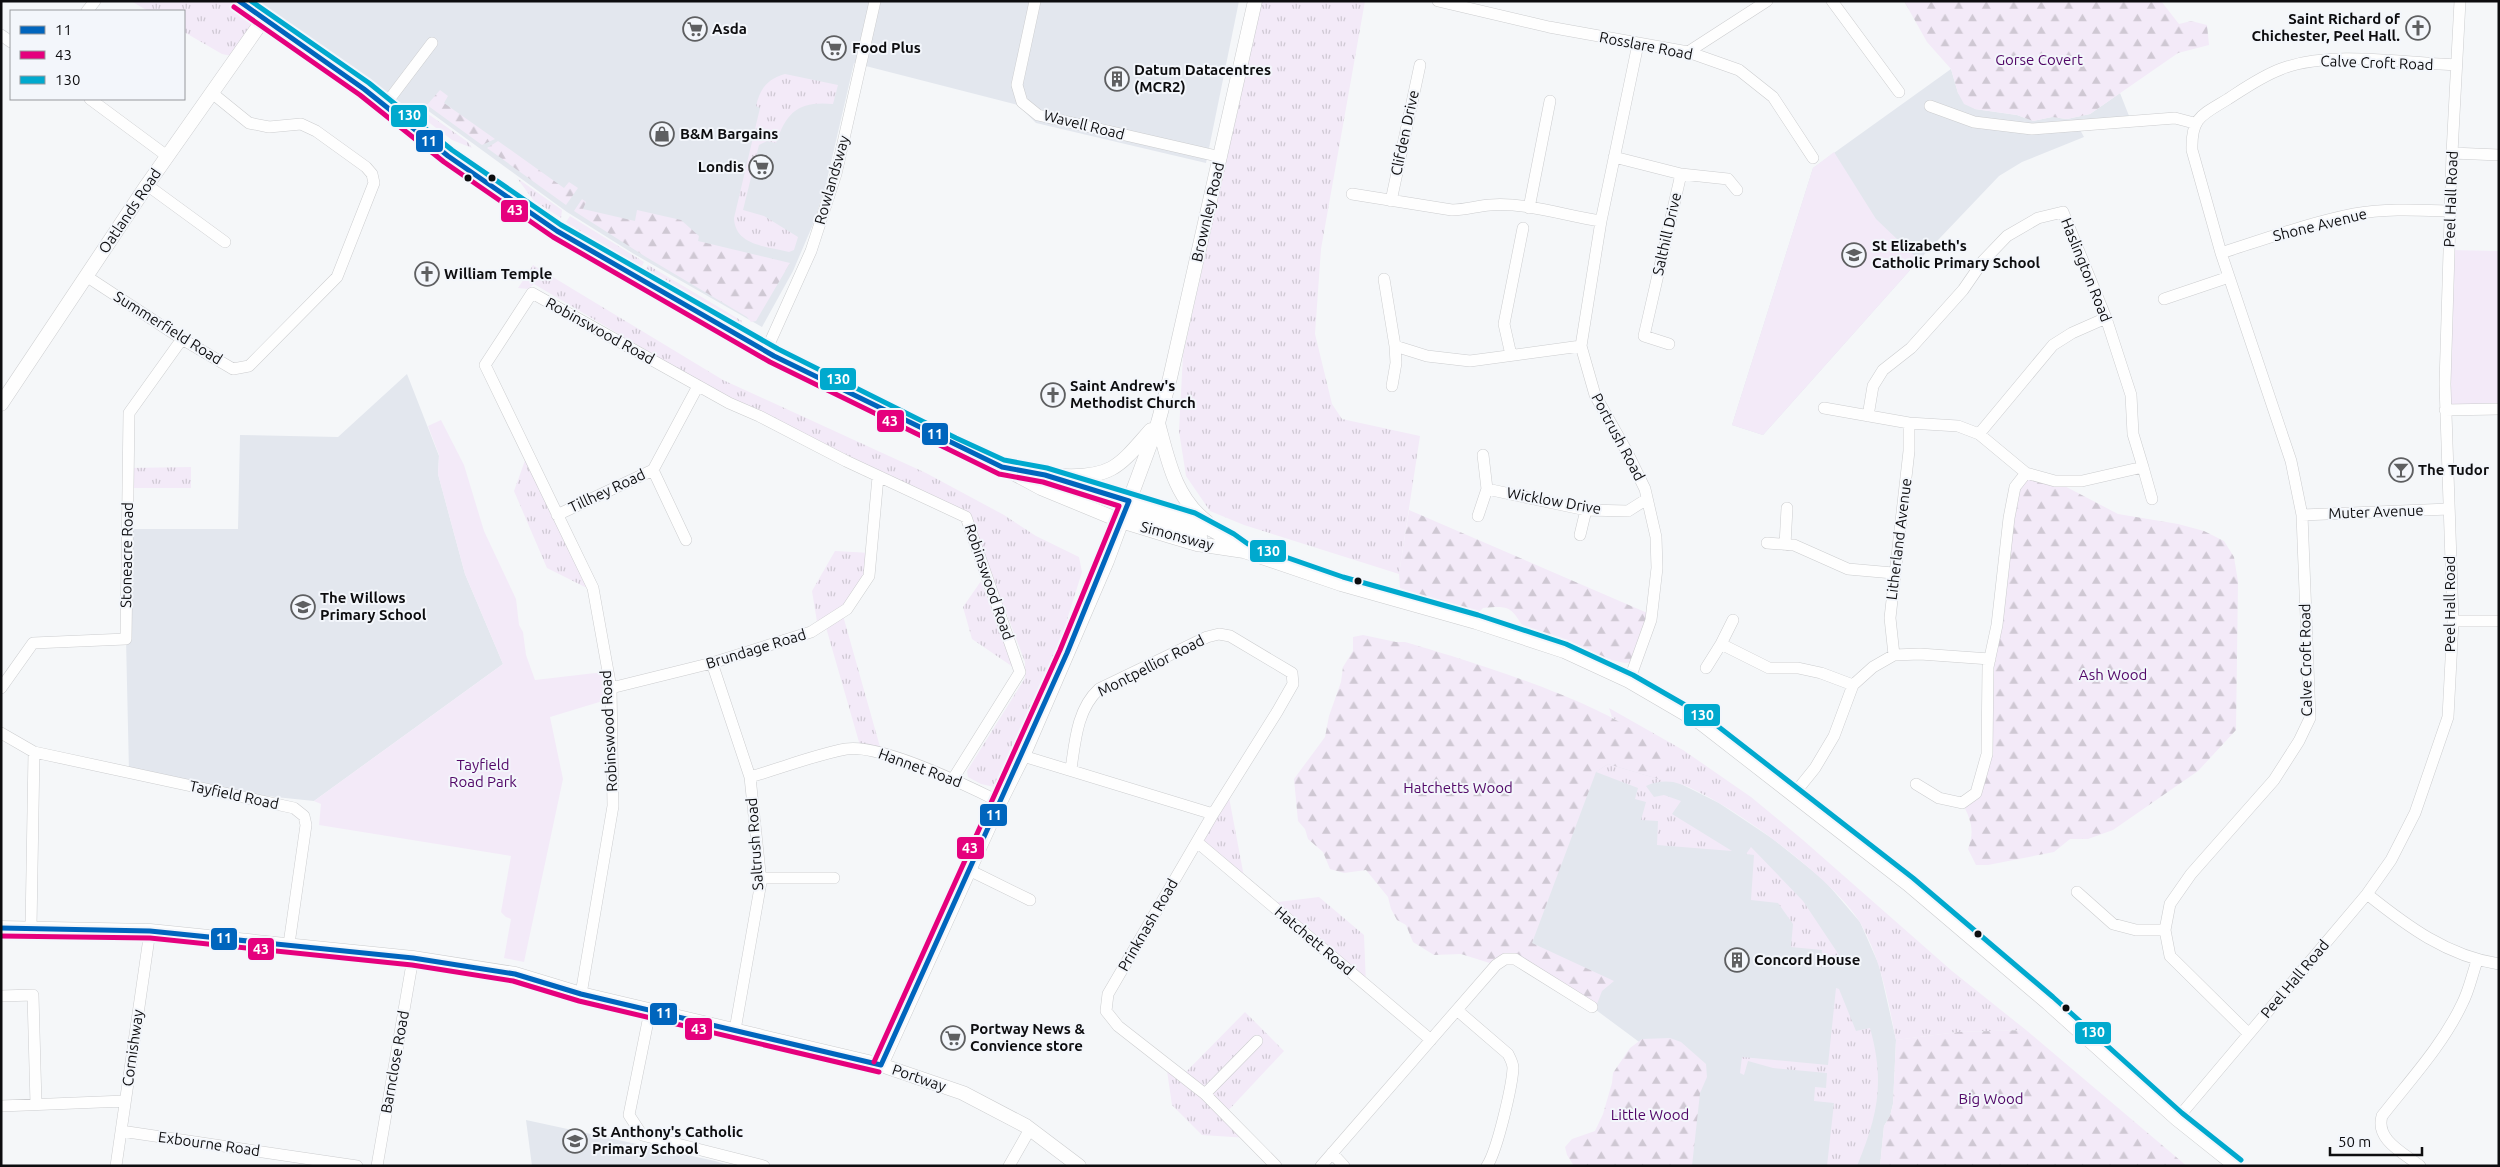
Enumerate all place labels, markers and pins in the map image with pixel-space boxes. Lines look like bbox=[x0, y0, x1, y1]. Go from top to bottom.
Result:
place label: Saint Richard of Chichester, Peel Hall. bbox=[2251, 10, 2401, 44]
church icon: Saint Richard of Chichester, Peel Hall. bbox=[2405, 15, 2431, 41]
supermarket icon: Asda bbox=[682, 16, 708, 42]
place label: Asda bbox=[712, 20, 747, 37]
supermarket icon: Food Plus bbox=[821, 35, 847, 61]
place label: Food Plus bbox=[852, 39, 921, 56]
place label: Datum Datacentres (MCR2) bbox=[1134, 61, 1271, 95]
building icon: Datum Datacentres (MCR2) bbox=[1104, 66, 1130, 92]
shop icon: B&M Bargains bbox=[649, 121, 675, 147]
place label: B&M Bargains bbox=[680, 125, 778, 142]
supermarket icon: Londis bbox=[748, 154, 774, 180]
place label: Londis bbox=[698, 158, 744, 175]
unlabelled marker bbox=[463, 173, 473, 183]
unlabelled marker bbox=[487, 173, 497, 183]
place label: St Elizabeth's Catholic Primary School bbox=[1872, 237, 2040, 271]
school or university icon: St Elizabeth's Catholic Primary School bbox=[1841, 242, 1867, 268]
church icon: William Temple bbox=[414, 261, 440, 287]
place label: William Temple bbox=[444, 265, 553, 282]
place label: Saint Andrew's Methodist Church bbox=[1070, 377, 1196, 411]
church icon: Saint Andrew's Methodist Church bbox=[1040, 382, 1066, 408]
bar icon: The Tudor bbox=[2388, 457, 2414, 483]
place label: The Tudor bbox=[2418, 461, 2490, 478]
unlabelled marker bbox=[1353, 576, 1363, 586]
place label: The Willows Primary School bbox=[320, 589, 427, 623]
school or university icon: The Willows Primary School bbox=[290, 594, 316, 620]
unlabelled marker bbox=[1973, 929, 1983, 939]
building icon: Concord House bbox=[1724, 947, 1750, 973]
place label: Concord House bbox=[1754, 951, 1860, 968]
unlabelled marker bbox=[2061, 1003, 2071, 1013]
place label: Portway News & Convience store bbox=[970, 1020, 1085, 1054]
supermarket icon: Portway News & Convience store bbox=[940, 1025, 966, 1051]
place label: St Anthony's Catholic Primary School bbox=[592, 1123, 743, 1157]
school or university icon: St Anthony's Catholic Primary School bbox=[562, 1128, 588, 1154]

